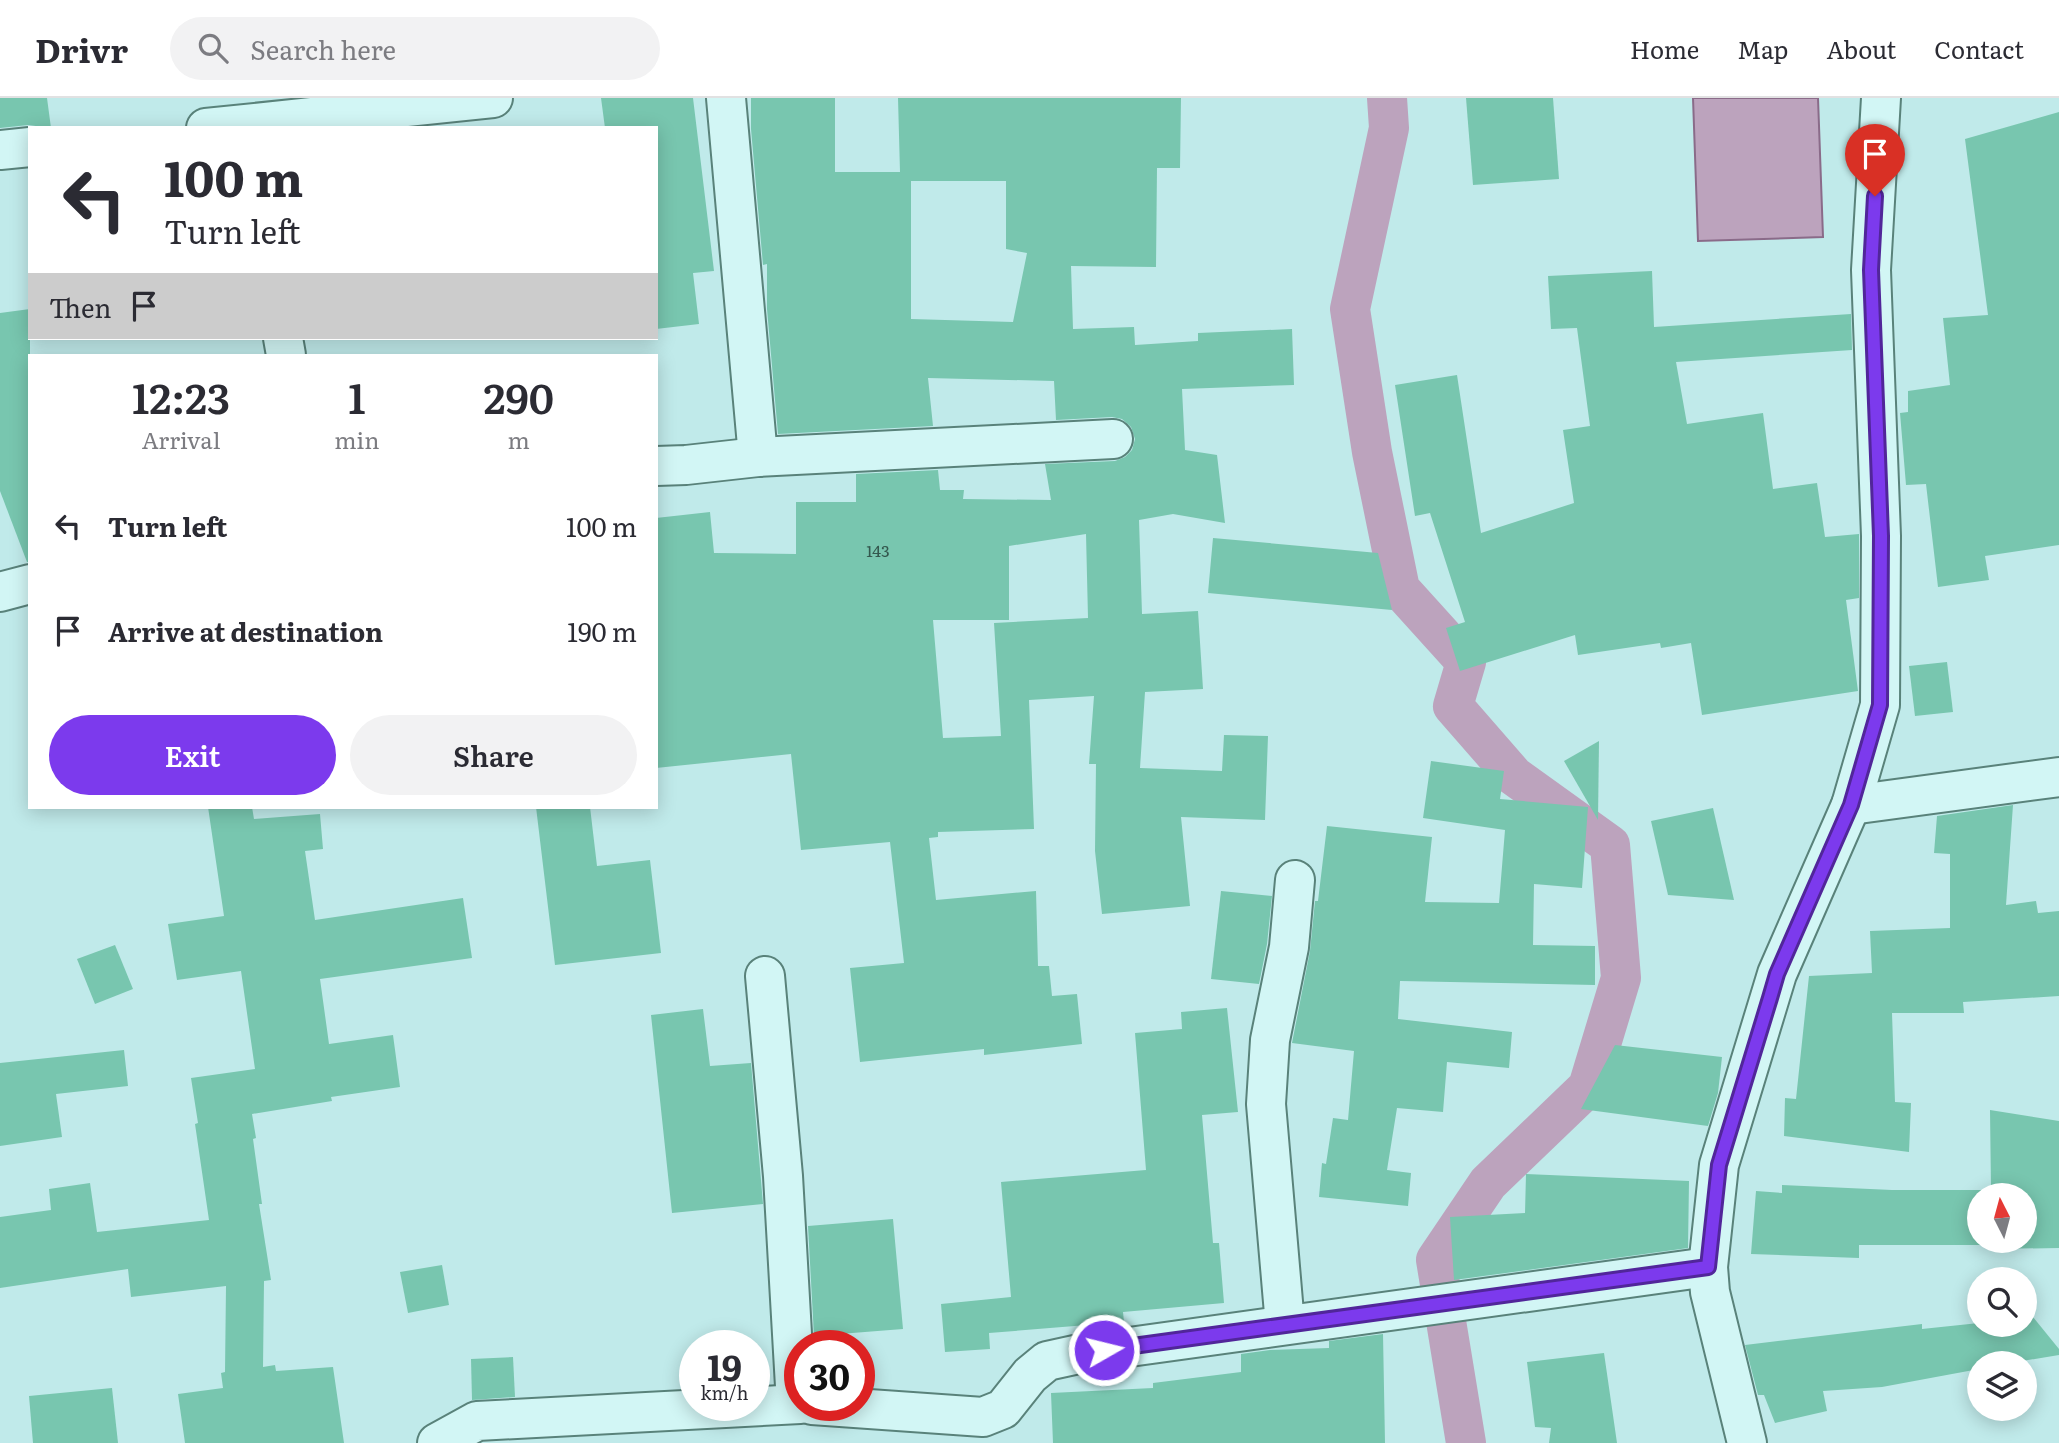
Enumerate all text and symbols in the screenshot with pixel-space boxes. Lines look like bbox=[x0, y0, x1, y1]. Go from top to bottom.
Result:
search box bbox=[170, 17, 660, 80]
text: Drivr bbox=[35, 24, 128, 73]
icon: search bbox=[194, 29, 232, 67]
text: Search here bbox=[250, 29, 396, 68]
text: Home bbox=[1630, 31, 1699, 66]
text: Map bbox=[1737, 31, 1788, 66]
text: About bbox=[1826, 31, 1896, 66]
text: Contact bbox=[1934, 31, 2024, 66]
pin bbox=[1845, 124, 1905, 196]
icon: arrive bbox=[1856, 135, 1894, 173]
text: 100 m bbox=[164, 139, 303, 212]
icon: left bbox=[49, 154, 140, 245]
text: Turn left bbox=[164, 206, 301, 254]
text: Then bbox=[49, 287, 111, 326]
icon: arrive bbox=[125, 287, 163, 325]
text: 12:23 bbox=[132, 365, 230, 427]
text: 1 bbox=[348, 365, 365, 427]
text: 290 bbox=[483, 365, 554, 427]
text: Arrival bbox=[142, 422, 220, 456]
text: min bbox=[334, 422, 379, 456]
text: m bbox=[508, 422, 530, 456]
text: Turn left bbox=[108, 506, 227, 545]
text: 100 m bbox=[566, 506, 637, 545]
icon: left bbox=[49, 507, 87, 545]
house number: 143 bbox=[866, 538, 890, 562]
text: Arrive at destination bbox=[108, 611, 383, 650]
text: 190 m bbox=[567, 611, 637, 650]
icon: arrive bbox=[49, 612, 87, 650]
button: Exit bbox=[49, 715, 336, 795]
button: Share bbox=[350, 715, 637, 795]
north arrow bbox=[1967, 1183, 2037, 1253]
map controls bbox=[1967, 1183, 2037, 1421]
button: search bbox=[1967, 1267, 2037, 1337]
position arrow bbox=[1067, 1313, 1141, 1387]
speed limit sign: 30 bbox=[784, 1330, 875, 1421]
text: 19 bbox=[707, 1340, 742, 1392]
button: layers bbox=[1967, 1351, 2037, 1421]
text: km/h bbox=[701, 1379, 748, 1406]

